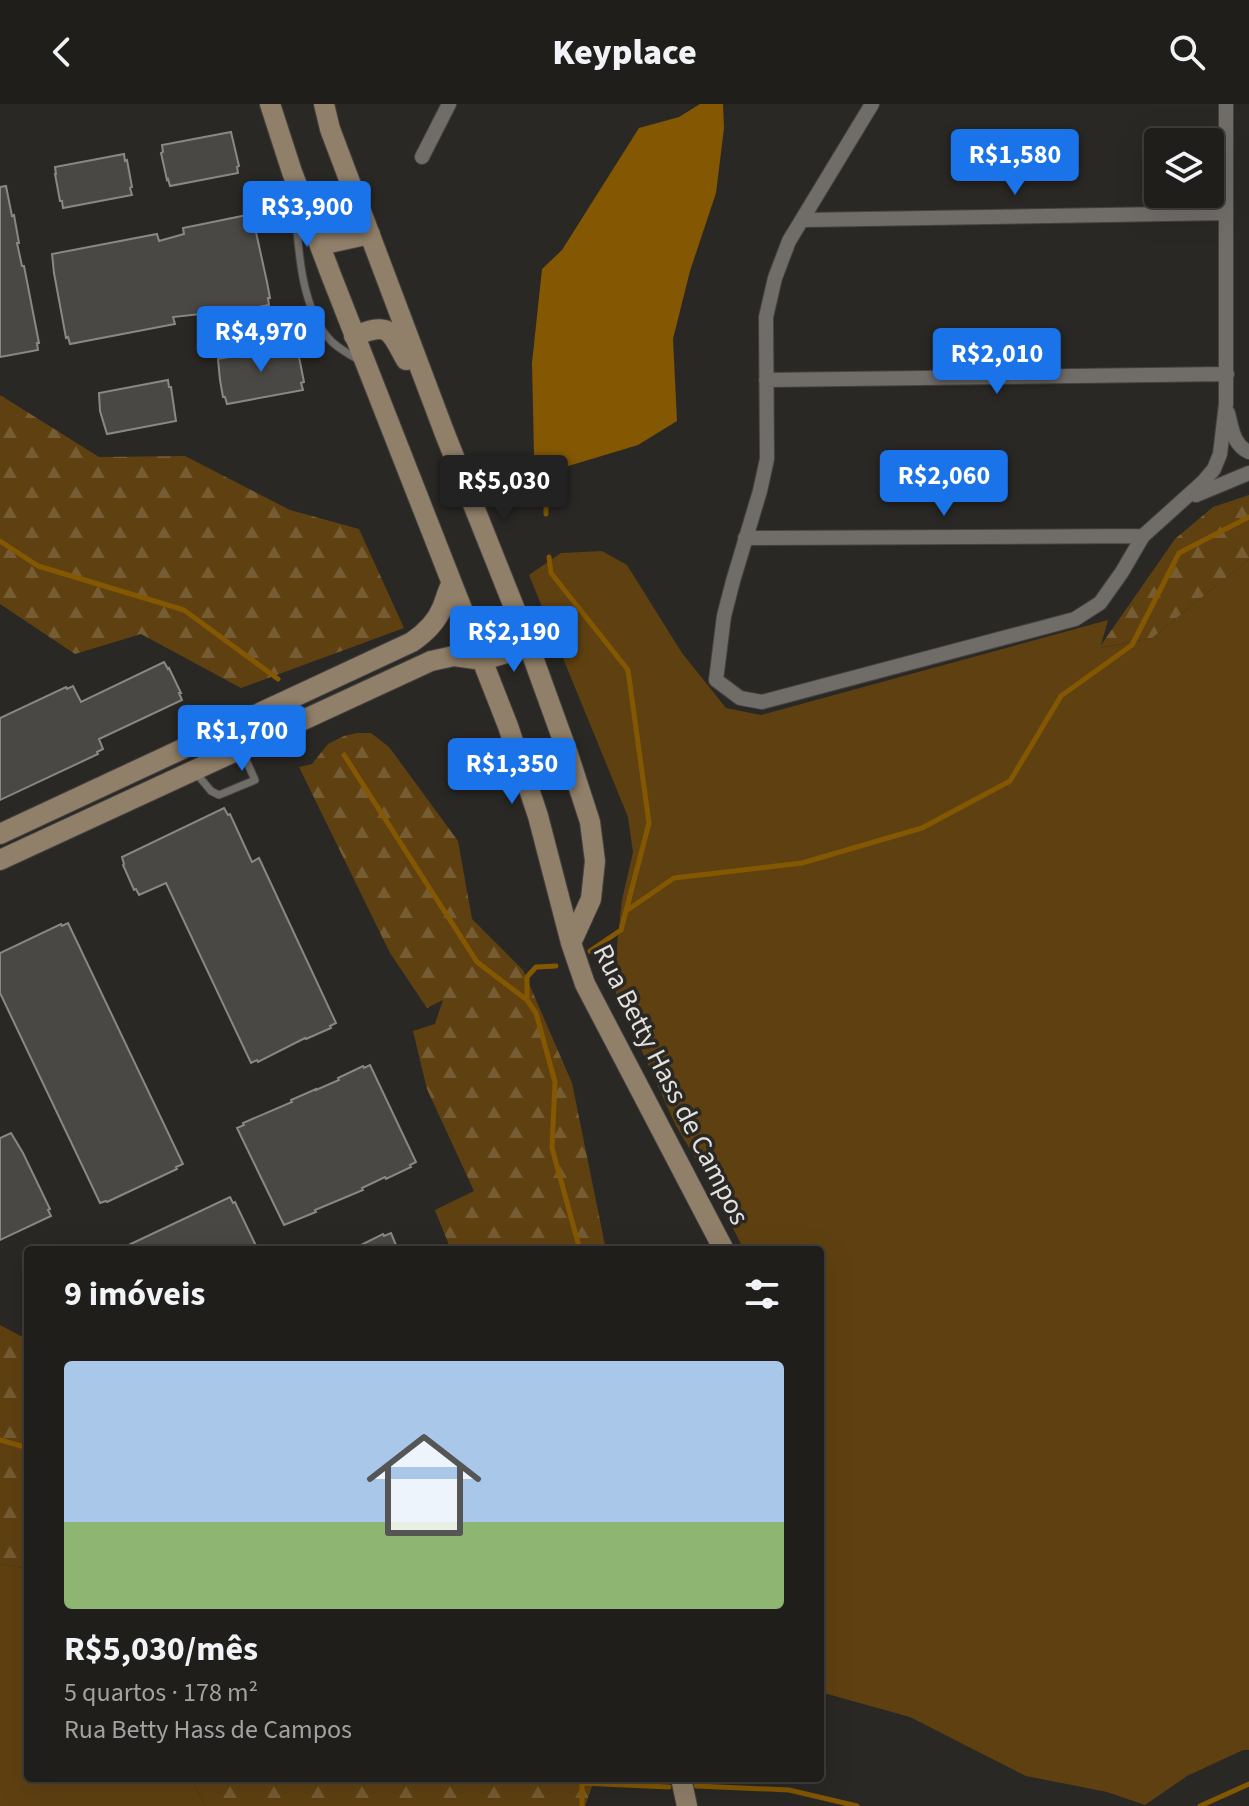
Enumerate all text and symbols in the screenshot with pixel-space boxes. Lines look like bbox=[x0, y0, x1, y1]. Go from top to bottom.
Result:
text: Keyplace bbox=[552, 27, 697, 78]
icon: back bbox=[40, 30, 84, 74]
icon: search bbox=[1165, 30, 1209, 74]
map controls bbox=[1144, 128, 1224, 208]
button: layers bbox=[1144, 128, 1224, 208]
pin: R$1,580 bbox=[941, 129, 1089, 197]
text: R$1,580 bbox=[969, 136, 1061, 173]
pin: R$3,900 bbox=[233, 181, 381, 249]
text: R$3,900 bbox=[261, 188, 353, 225]
pin: R$4,970 bbox=[187, 306, 335, 374]
text: R$4,970 bbox=[215, 313, 307, 350]
pin: R$2,010 bbox=[923, 328, 1071, 396]
text: R$2,010 bbox=[951, 335, 1043, 372]
pin: R$2,060 bbox=[870, 450, 1018, 518]
pin: R$5,030 bbox=[430, 455, 578, 523]
text: R$2,060 bbox=[898, 457, 990, 494]
text: R$5,030 bbox=[458, 462, 550, 499]
pin: R$2,190 bbox=[440, 606, 588, 674]
text: R$2,190 bbox=[468, 613, 560, 650]
pin: R$1,700 bbox=[168, 705, 316, 773]
text: R$1,700 bbox=[196, 712, 288, 749]
pin: R$1,350 bbox=[438, 738, 586, 806]
text: R$1,350 bbox=[466, 745, 558, 782]
street label: Rua Betty Hass de Campos bbox=[583, 937, 759, 1232]
text: 9 imóveis bbox=[64, 1270, 205, 1319]
icon: filters bbox=[740, 1272, 784, 1316]
icon: home bbox=[352, 1413, 496, 1557]
text: R$5,030/mês bbox=[64, 1625, 258, 1674]
text: 5 quartos · 178 m² bbox=[64, 1674, 258, 1711]
text: Rua Betty Hass de Campos bbox=[64, 1711, 352, 1748]

